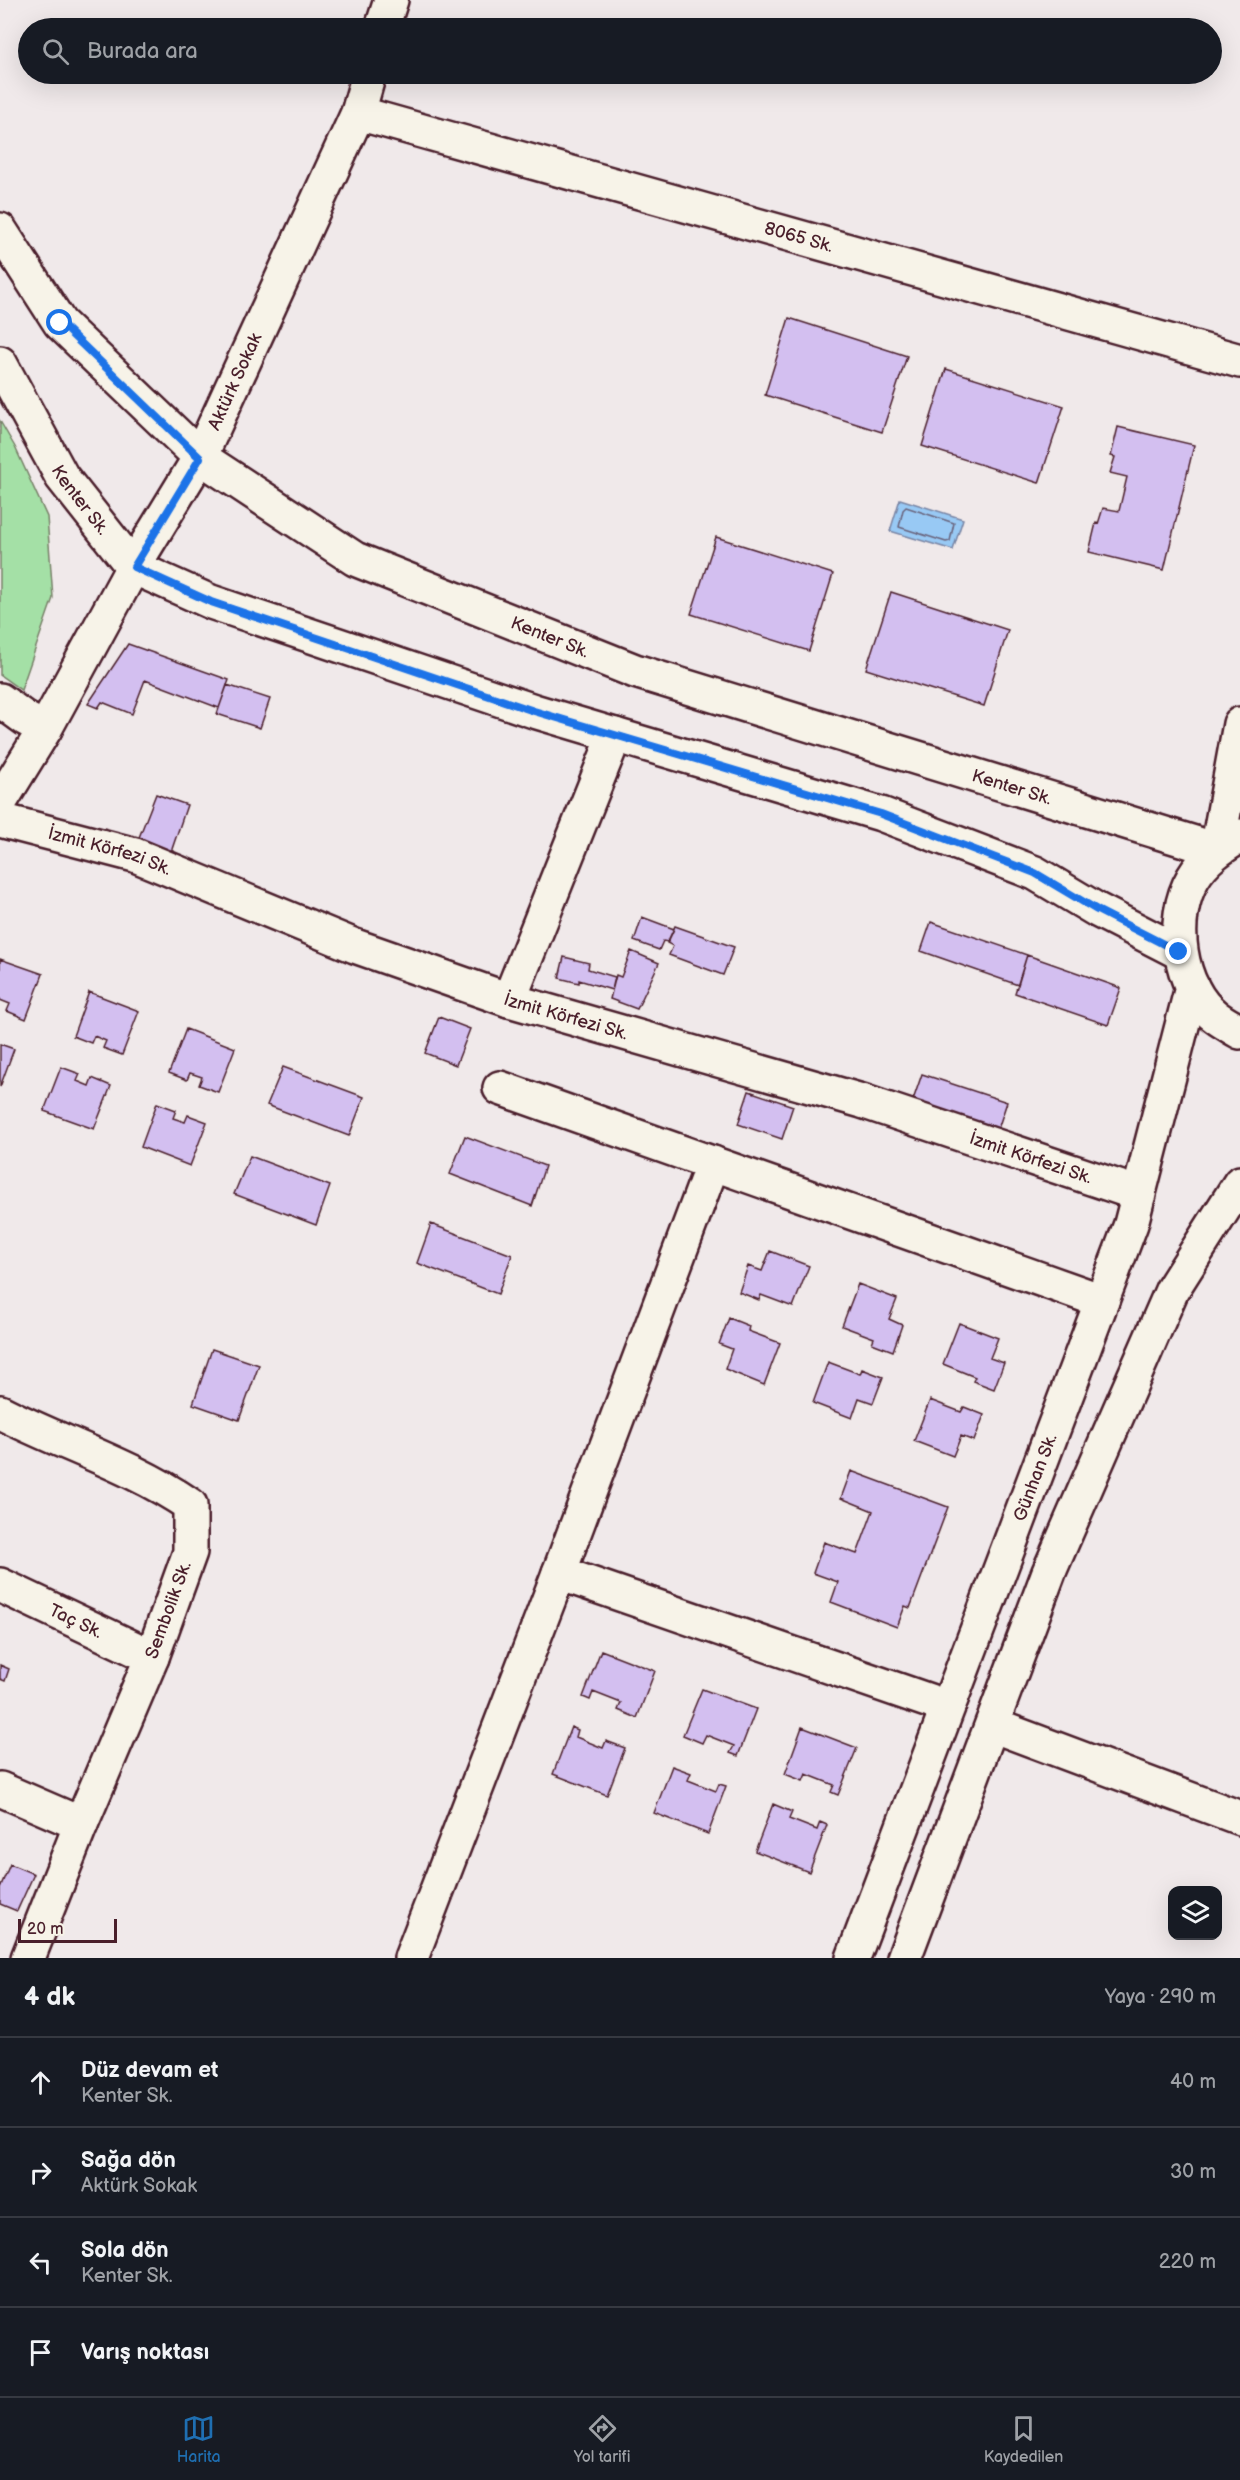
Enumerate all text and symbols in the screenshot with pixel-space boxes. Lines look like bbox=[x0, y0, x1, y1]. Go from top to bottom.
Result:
search box bbox=[18, 18, 1222, 84]
icon: search bbox=[39, 35, 72, 68]
text: Burada ara bbox=[87, 38, 198, 65]
street label: 8065 Sk. bbox=[762, 218, 836, 257]
route start bbox=[46, 309, 72, 335]
street label: Aktürk Sokak bbox=[204, 330, 267, 434]
street label: Kenter Sk. bbox=[47, 462, 114, 539]
street label: Kenter Sk. bbox=[508, 612, 592, 663]
street label: Kenter Sk. bbox=[969, 765, 1054, 810]
street label: İzmit Körfezi Sk. bbox=[46, 822, 174, 880]
route end bbox=[1165, 938, 1191, 964]
street label: İzmit Körfezi Sk. bbox=[501, 988, 630, 1044]
street label: İzmit Körfezi Sk. bbox=[967, 1127, 1095, 1188]
street label: Günhan Sk. bbox=[1009, 1431, 1062, 1524]
street label: Sembolik Sk. bbox=[141, 1559, 196, 1662]
street label: Taç Sk. bbox=[46, 1600, 106, 1643]
map controls bbox=[1168, 1886, 1222, 1940]
button: layers bbox=[1168, 1886, 1222, 1940]
scale bar bbox=[18, 1916, 117, 1944]
text: 20 m bbox=[27, 1920, 63, 1939]
text: 4 dk bbox=[24, 1982, 75, 2013]
text: Yaya · 290 m bbox=[1105, 1985, 1216, 2009]
text: Düz devam et bbox=[81, 2057, 218, 2084]
icon: ahead bbox=[24, 2066, 57, 2099]
text: 40 m bbox=[1170, 2070, 1216, 2094]
text: Kenter Sk. bbox=[81, 2084, 173, 2108]
text: Sağa dön bbox=[81, 2147, 176, 2174]
icon: right bbox=[24, 2156, 57, 2189]
text: 30 m bbox=[1170, 2160, 1216, 2184]
text: Aktürk Sokak bbox=[81, 2174, 197, 2198]
text: Sola dön bbox=[81, 2237, 169, 2264]
icon: left bbox=[24, 2246, 57, 2279]
text: 220 m bbox=[1159, 2250, 1216, 2274]
text: Kenter Sk. bbox=[81, 2264, 173, 2288]
icon: arrive bbox=[24, 2336, 57, 2369]
text: Varış noktası bbox=[81, 2339, 209, 2366]
tab: Harita bbox=[177, 2412, 220, 2467]
tab: Yol tarifi bbox=[574, 2412, 630, 2467]
tab: Kaydedilen bbox=[984, 2412, 1063, 2467]

